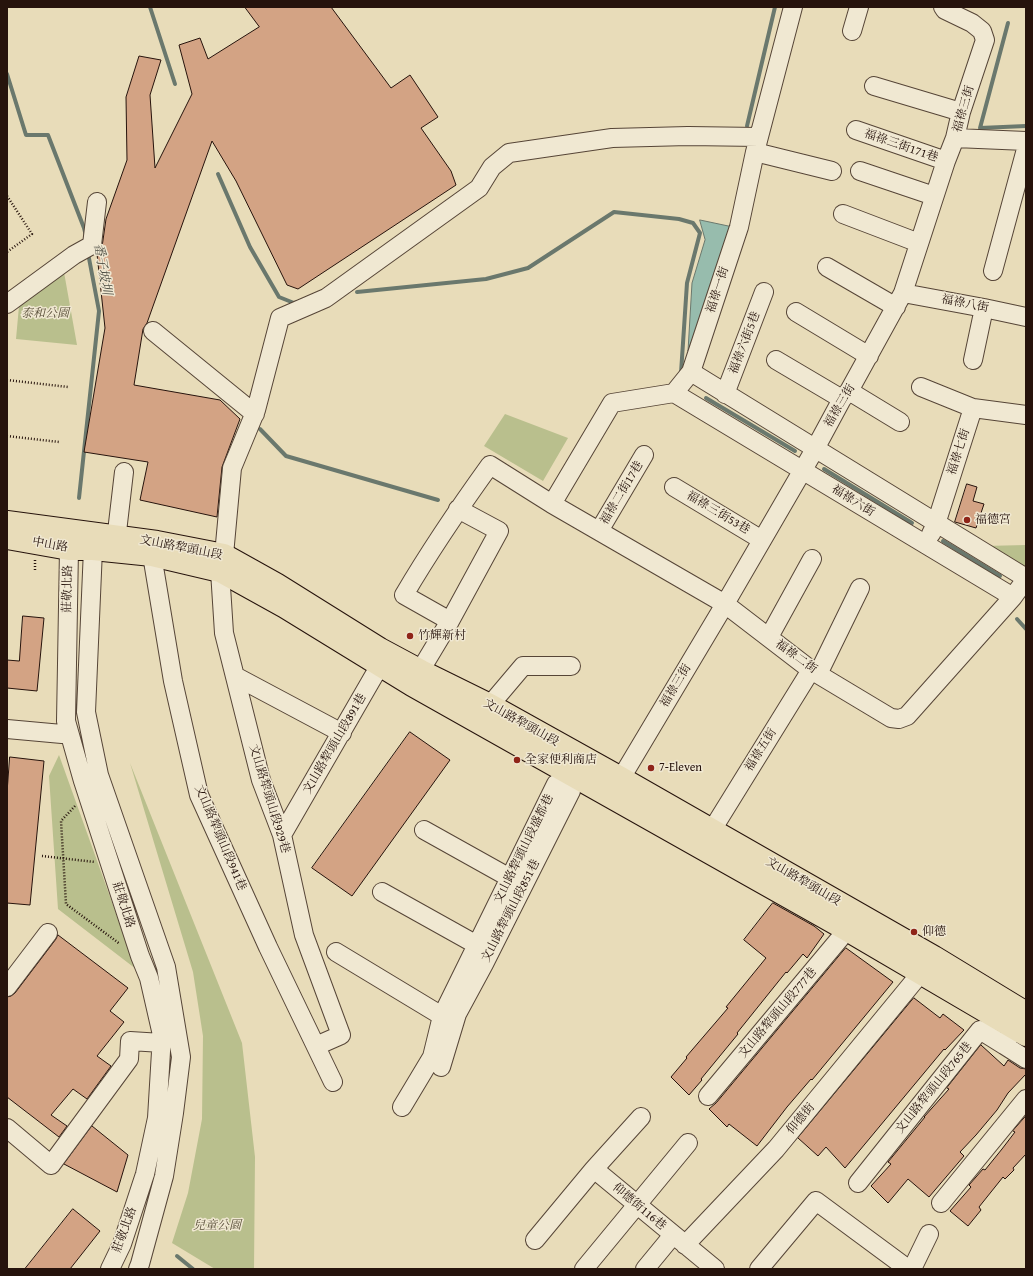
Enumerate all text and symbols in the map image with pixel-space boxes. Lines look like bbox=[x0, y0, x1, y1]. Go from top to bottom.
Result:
street label: 福祿三街 bbox=[950, 84, 978, 134]
street label: 福祿三街171巷 bbox=[862, 127, 940, 165]
water label: 番子坡圳 bbox=[90, 242, 114, 296]
street label: 福祿一街 bbox=[704, 265, 732, 315]
street label: 福祿八街 bbox=[940, 292, 990, 316]
park label: 泰和公園 bbox=[21, 307, 69, 321]
street label: 福祿六街5巷 bbox=[726, 310, 764, 376]
street label: 福祿三街 bbox=[821, 382, 859, 430]
street label: 福祿七街 bbox=[945, 427, 973, 477]
street label: 福祿二街17巷 bbox=[597, 459, 647, 527]
street label: 福祿六街 bbox=[829, 482, 877, 520]
street label: 福祿三街53巷 bbox=[684, 488, 752, 538]
place label: 福德宮 bbox=[975, 513, 1011, 527]
marker: 福德宮 bbox=[962, 515, 972, 525]
street label: 文山路犂頭山段 bbox=[138, 533, 224, 563]
street label: 中山路 bbox=[31, 535, 69, 555]
street label: 莊敬北路 bbox=[60, 565, 76, 613]
place label: 竹輝新村 bbox=[418, 629, 466, 643]
marker: 竹輝新村 bbox=[405, 631, 415, 641]
street label: 福祿二街 bbox=[772, 637, 820, 677]
street label: 福祿三街 bbox=[657, 662, 695, 710]
street label: 文山路犂頭山段891巷 bbox=[300, 691, 370, 797]
street label: 文山路犂頭山段 bbox=[481, 696, 561, 750]
street label: 福祿五街 bbox=[742, 726, 780, 774]
street label: 文山路犂頭山段929巷 bbox=[246, 743, 292, 855]
place label: 全家便利商店 bbox=[525, 753, 597, 767]
marker: 全家便利商店 bbox=[512, 755, 522, 765]
place label: 7-Eleven bbox=[659, 761, 702, 775]
marker: 7-Eleven bbox=[646, 763, 656, 773]
street label: 文山路犂頭山段941巷 bbox=[191, 783, 249, 893]
street label: 文山路犂頭山段盛都巷 bbox=[491, 792, 557, 906]
street label: 文山路犂頭山段 bbox=[763, 855, 843, 909]
street label: 文山路犂頭山段851巷 bbox=[479, 857, 543, 965]
street label: 莊敬北路 bbox=[109, 880, 137, 930]
place label: 仰德 bbox=[922, 925, 946, 939]
marker: 仰德 bbox=[909, 927, 919, 937]
street label: 文山路犂頭山段777巷 bbox=[736, 965, 820, 1061]
street label: 文山路犂頭山段765巷 bbox=[893, 1039, 975, 1137]
street label: 仰德街 bbox=[784, 1101, 818, 1137]
street label: 仰德街116巷 bbox=[609, 1180, 669, 1234]
street label: 莊敬北路 bbox=[110, 1205, 140, 1255]
park label: 兒童公園 bbox=[193, 1219, 241, 1233]

